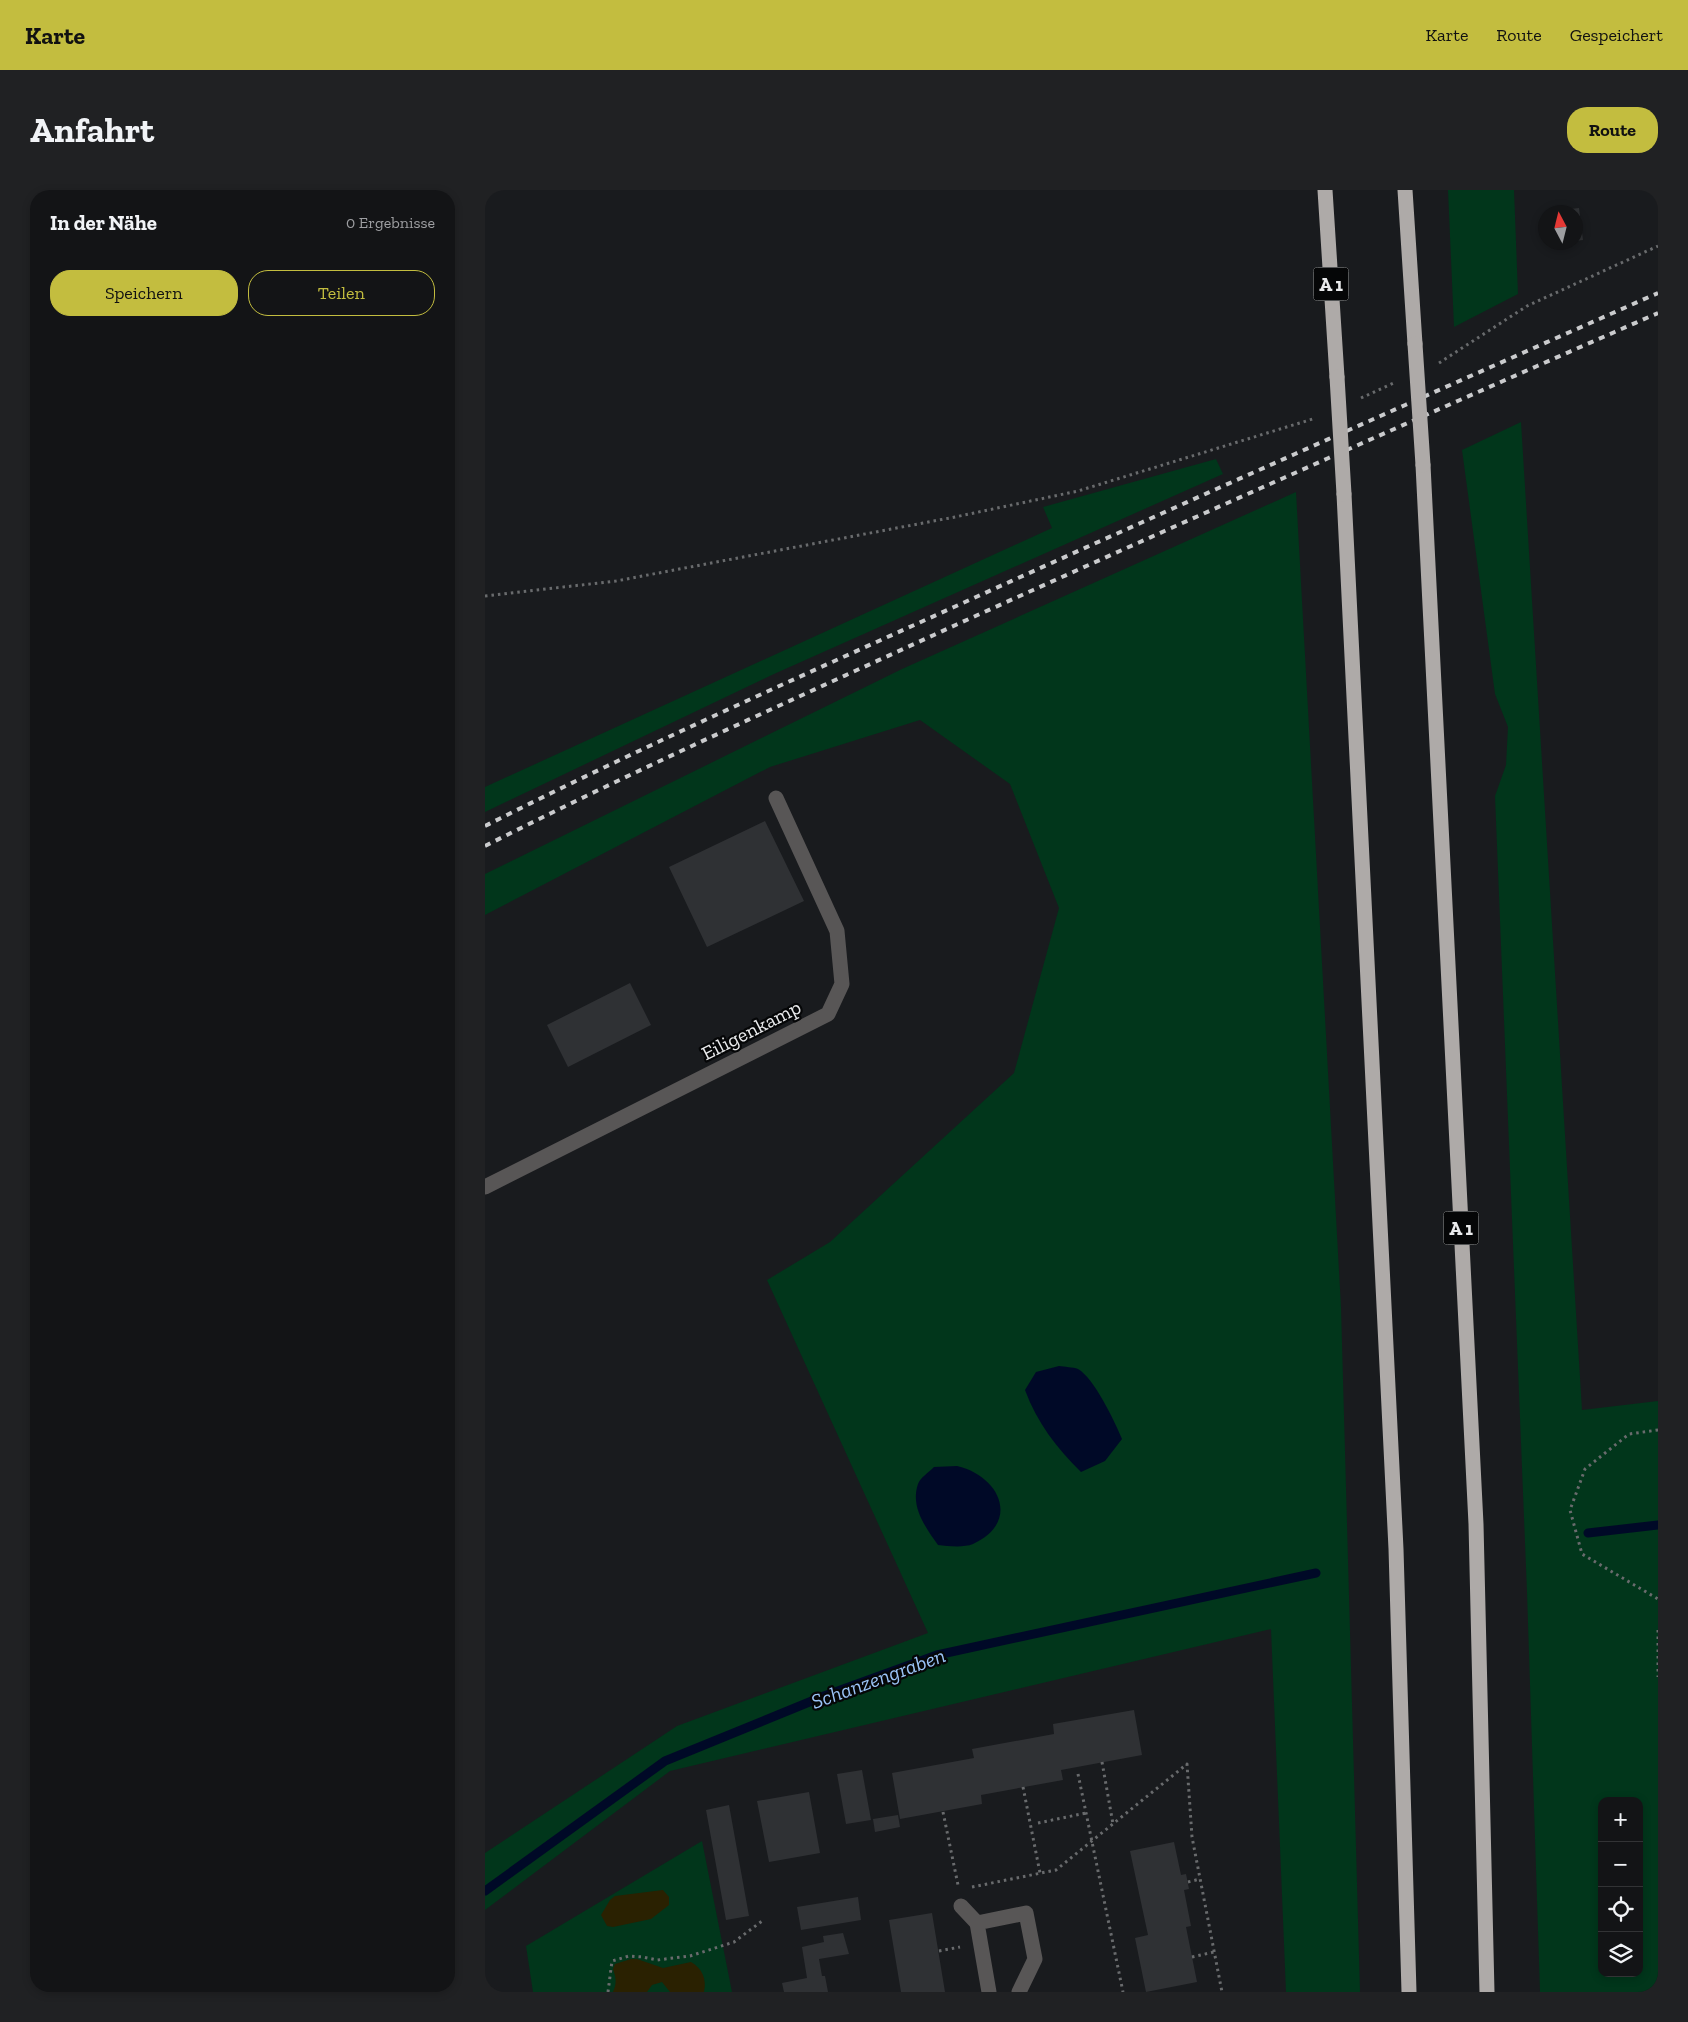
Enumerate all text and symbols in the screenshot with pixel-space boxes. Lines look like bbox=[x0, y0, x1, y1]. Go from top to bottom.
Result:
text: Karte bbox=[25, 21, 85, 50]
text: Karte bbox=[1425, 24, 1468, 46]
text: Route bbox=[1496, 24, 1542, 46]
text: Gespeichert bbox=[1570, 24, 1663, 46]
button: Route bbox=[1567, 107, 1658, 153]
text: Anfahrt bbox=[30, 109, 154, 151]
north arrow bbox=[1538, 205, 1583, 250]
text: In der Nähe bbox=[50, 210, 157, 235]
text: 0 Ergebnisse bbox=[346, 213, 435, 232]
road number: A 1 bbox=[1313, 268, 1349, 300]
button: Speichern bbox=[50, 270, 238, 316]
button: Teilen bbox=[248, 270, 435, 316]
street label: Eiligenkamp bbox=[697, 995, 805, 1065]
road number: A 1 bbox=[1443, 1211, 1479, 1244]
water label: Schanzengraben bbox=[807, 1642, 949, 1714]
map controls bbox=[1598, 1797, 1643, 1977]
button: + bbox=[1598, 1797, 1643, 1842]
button: − bbox=[1598, 1842, 1643, 1887]
button: locate bbox=[1598, 1887, 1643, 1932]
button: layers bbox=[1598, 1932, 1643, 1977]

